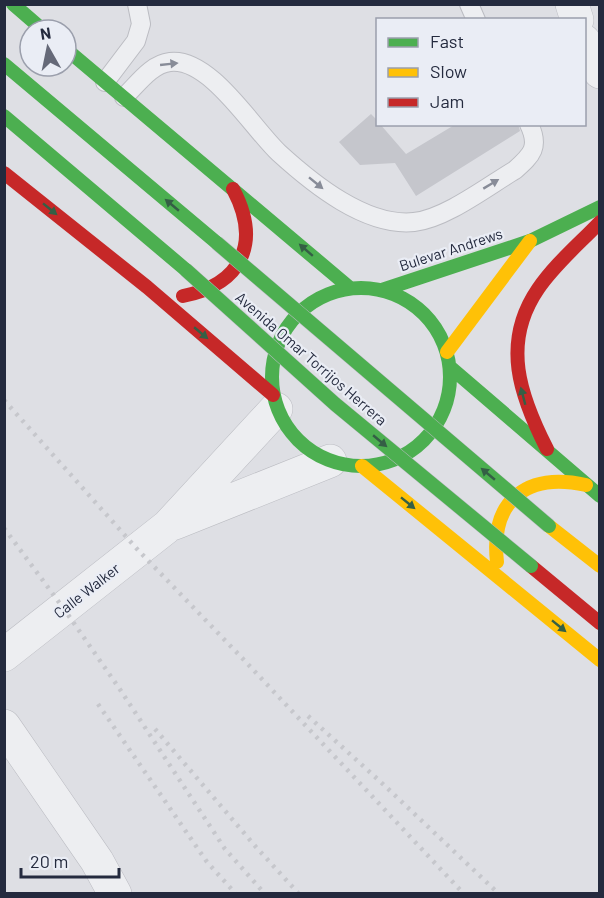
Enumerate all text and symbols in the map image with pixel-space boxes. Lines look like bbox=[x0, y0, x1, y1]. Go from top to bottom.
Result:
north arrow bbox=[18, 18, 78, 78]
legend bbox=[376, 18, 586, 126]
text: N bbox=[39, 22, 52, 43]
text: Fast bbox=[430, 30, 464, 52]
one-way arrow bbox=[160, 59, 179, 69]
text: Slow bbox=[430, 60, 467, 82]
text: Jam bbox=[430, 90, 464, 112]
one-way arrow bbox=[309, 176, 324, 188]
one-way arrow bbox=[483, 179, 499, 190]
one-way arrow bbox=[164, 199, 180, 212]
one-way arrow bbox=[42, 203, 58, 216]
street label: Bulevar Andrews bbox=[397, 224, 505, 274]
one-way arrow bbox=[299, 244, 314, 257]
street label: Avenida Omar Torrijos Herrera bbox=[232, 288, 391, 429]
one-way arrow bbox=[193, 327, 209, 340]
one-way arrow bbox=[518, 386, 527, 404]
one-way arrow bbox=[372, 435, 388, 448]
one-way arrow bbox=[480, 468, 496, 481]
one-way arrow bbox=[400, 497, 416, 510]
street label: Calle Walker bbox=[50, 559, 123, 622]
one-way arrow bbox=[551, 620, 567, 633]
scale bar bbox=[21, 841, 118, 879]
text: 20 m bbox=[30, 850, 68, 872]

